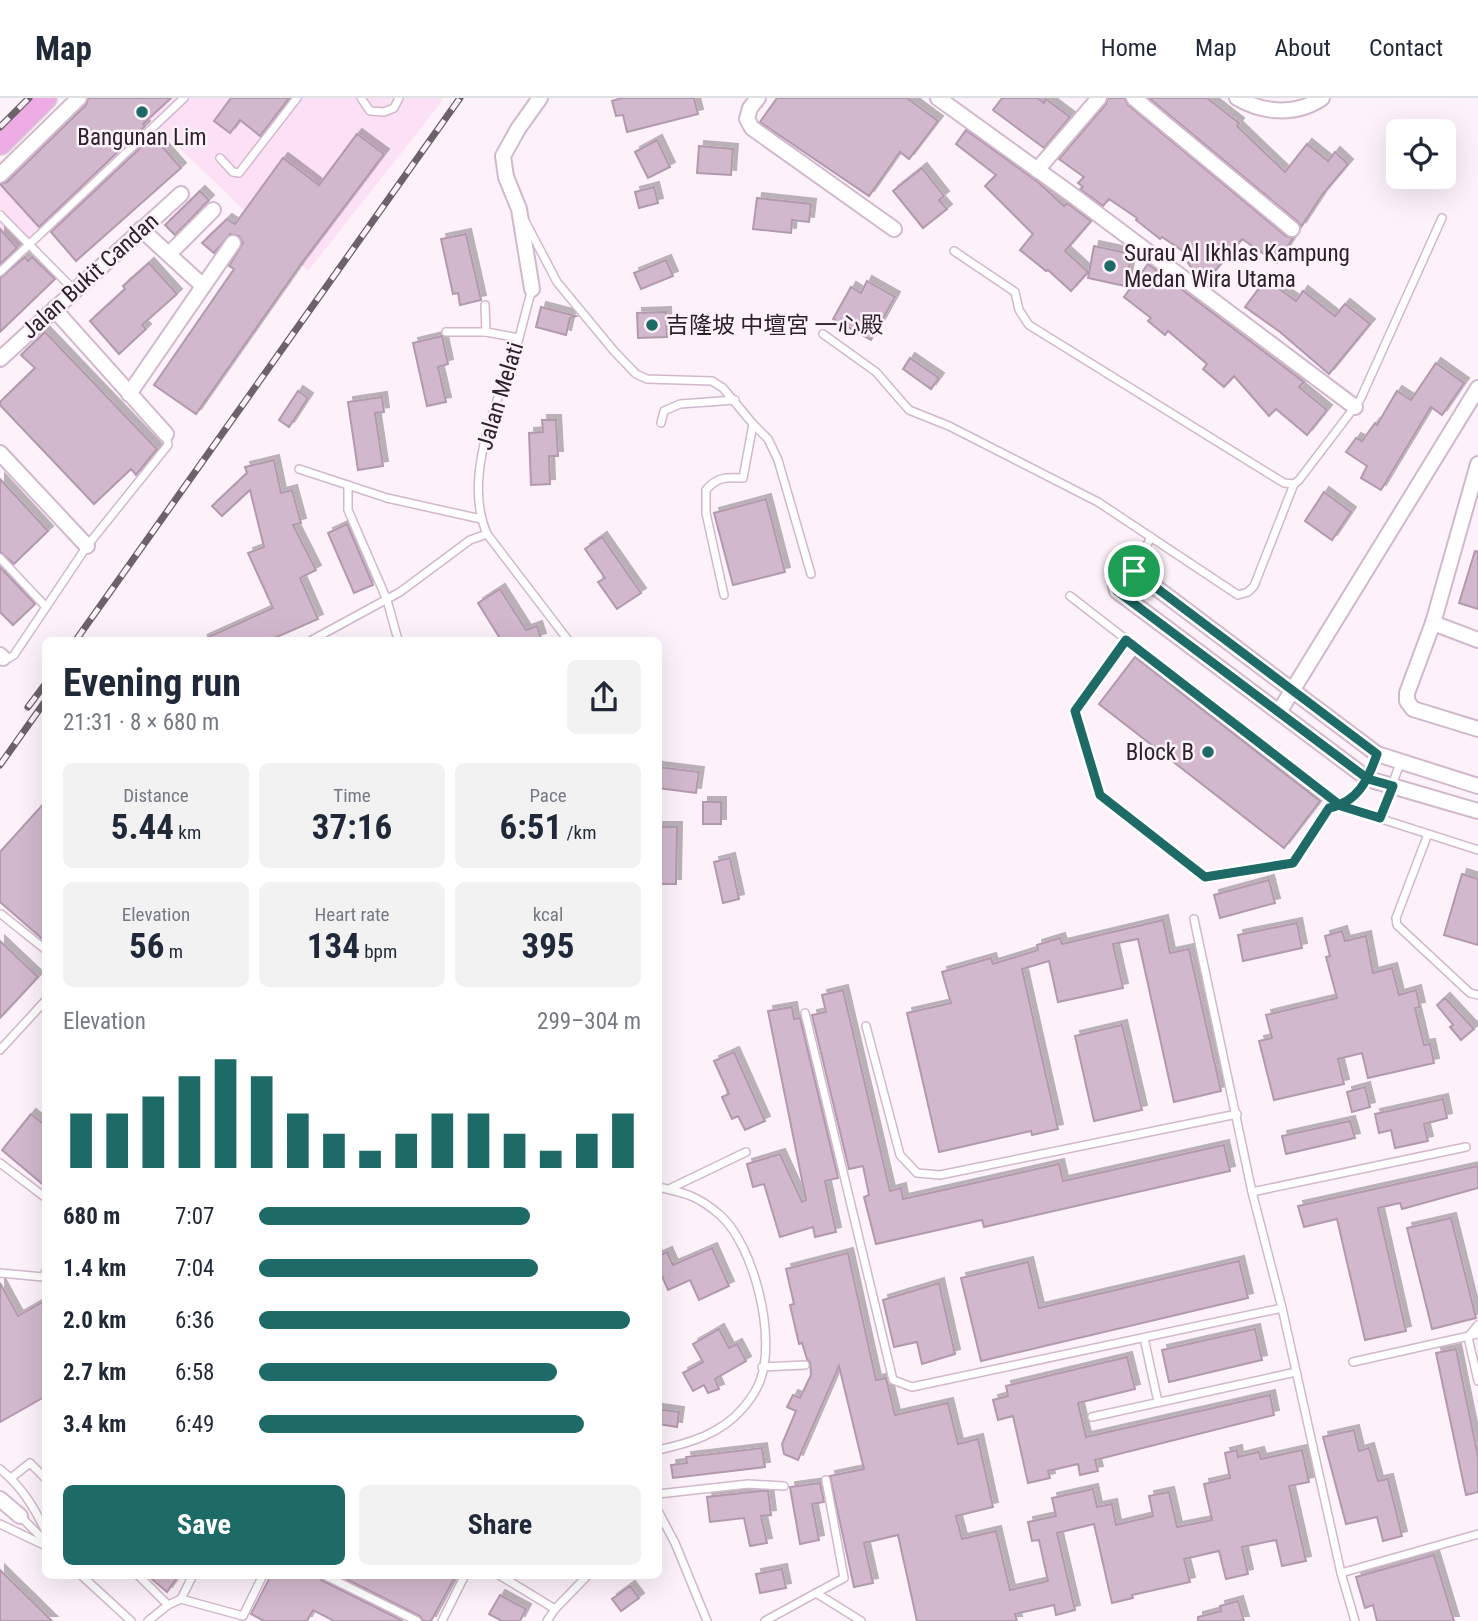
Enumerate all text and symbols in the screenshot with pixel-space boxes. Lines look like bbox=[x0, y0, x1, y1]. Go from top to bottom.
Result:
text: Map bbox=[35, 29, 92, 68]
text: Home bbox=[1101, 34, 1157, 62]
text: Map bbox=[1195, 34, 1237, 62]
text: About bbox=[1275, 34, 1331, 62]
text: Contact bbox=[1369, 34, 1443, 62]
marker: Bangunan Lim bbox=[134, 104, 150, 120]
map controls bbox=[1386, 119, 1456, 189]
button: locate bbox=[1386, 119, 1456, 189]
place label: Bangunan Lim bbox=[77, 124, 207, 151]
street label: Jalan Bukit Candan bbox=[16, 207, 164, 345]
place label: Surau Al Ikhlas Kampung Medan Wira Utama bbox=[1124, 240, 1350, 293]
marker: Surau Al Ikhlas Kampung Medan Wira Utama bbox=[1102, 258, 1118, 274]
place label: 吉隆坡 中壇宮 一心殿 bbox=[666, 312, 884, 339]
marker: 吉隆坡 中壇宮 一心殿 bbox=[644, 317, 660, 333]
street label: Jalan Melati bbox=[471, 339, 529, 453]
pin bbox=[1104, 541, 1164, 601]
icon: arrive bbox=[1115, 552, 1153, 590]
button: share bbox=[567, 660, 641, 734]
text: Evening run bbox=[63, 661, 241, 705]
text: 21:31 · 8 × 680 m bbox=[63, 709, 219, 736]
place label: Block B bbox=[1126, 739, 1194, 766]
marker: Block B bbox=[1200, 744, 1216, 760]
text: Distance bbox=[123, 784, 189, 807]
text: Time bbox=[333, 784, 371, 807]
text: Pace bbox=[529, 784, 567, 807]
text: 5.44 bbox=[111, 807, 174, 848]
text: 37:16 bbox=[312, 807, 392, 848]
text: 6:51 bbox=[500, 807, 562, 848]
text: km bbox=[174, 821, 201, 844]
text: /km bbox=[562, 821, 596, 844]
text: Elevation bbox=[122, 903, 190, 926]
text: Heart rate bbox=[314, 903, 390, 926]
text: kcal bbox=[533, 903, 563, 926]
text: 56 bbox=[129, 926, 164, 967]
text: 134 bbox=[307, 926, 360, 967]
text: 395 bbox=[521, 926, 575, 967]
text: m bbox=[164, 940, 183, 963]
text: bpm bbox=[360, 940, 397, 963]
text: Elevation bbox=[63, 1008, 146, 1035]
text: 299–304 m bbox=[537, 1008, 641, 1035]
text: 680 m bbox=[63, 1203, 120, 1230]
text: 7:07 bbox=[175, 1203, 214, 1230]
text: 1.4 km bbox=[63, 1255, 126, 1282]
text: 7:04 bbox=[175, 1255, 214, 1282]
text: 2.0 km bbox=[63, 1307, 126, 1334]
text: 6:36 bbox=[175, 1307, 214, 1334]
text: 2.7 km bbox=[63, 1359, 126, 1386]
text: 6:58 bbox=[175, 1359, 214, 1386]
text: 3.4 km bbox=[63, 1411, 126, 1438]
text: 6:49 bbox=[175, 1411, 214, 1438]
button: Save bbox=[63, 1485, 345, 1565]
button: Share bbox=[359, 1485, 641, 1565]

